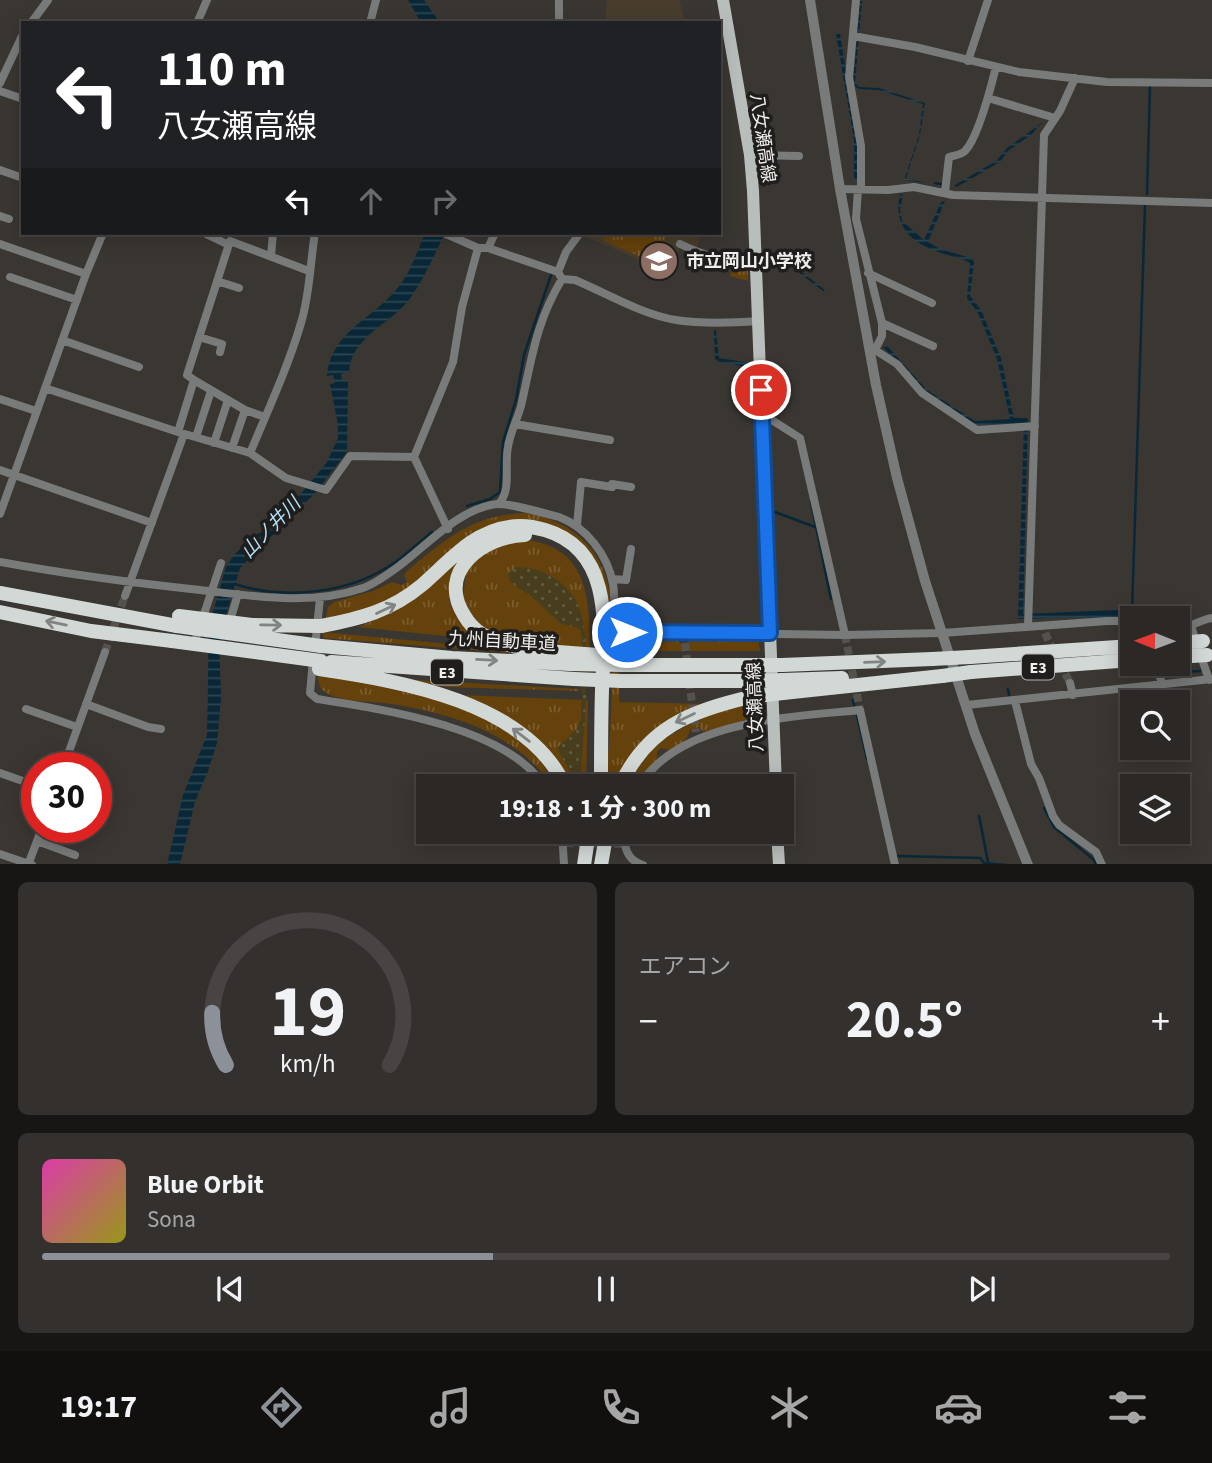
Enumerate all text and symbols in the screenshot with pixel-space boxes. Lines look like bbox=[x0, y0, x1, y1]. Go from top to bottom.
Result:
text: 110 m bbox=[157, 35, 286, 105]
icon: left bbox=[42, 49, 133, 140]
street label: 八女瀬高線 bbox=[744, 92, 781, 184]
text: 八女瀬高線 bbox=[157, 104, 317, 150]
icon: left bbox=[279, 182, 317, 220]
icon: ahead bbox=[352, 182, 390, 220]
icon: right bbox=[425, 182, 463, 220]
school or university icon: 市立岡山小学校 bbox=[638, 240, 680, 282]
place label: 市立岡山小学校 bbox=[686, 249, 812, 274]
pin bbox=[731, 360, 791, 420]
icon: arrive bbox=[742, 371, 780, 409]
water label: 山ノ井川 bbox=[235, 490, 309, 565]
position arrow bbox=[590, 595, 664, 669]
one-way arrow bbox=[375, 602, 396, 615]
north arrow bbox=[1120, 606, 1190, 676]
map controls bbox=[1120, 606, 1190, 844]
one-way arrow bbox=[45, 616, 68, 630]
one-way arrow bbox=[259, 618, 282, 632]
street label: 九州自動車道 bbox=[447, 626, 557, 657]
one-way arrow bbox=[475, 654, 498, 667]
road number: E3 bbox=[1022, 654, 1054, 680]
one-way arrow bbox=[863, 655, 886, 668]
road number: E3 bbox=[431, 660, 463, 684]
street label: 八女瀬高線 bbox=[741, 662, 770, 752]
button: search bbox=[1120, 690, 1190, 760]
one-way arrow bbox=[675, 712, 696, 725]
one-way arrow bbox=[512, 727, 530, 742]
speed limit sign: 30 bbox=[21, 752, 112, 843]
button: layers bbox=[1120, 774, 1190, 844]
text: 19:18 · 1 分 · 300 m bbox=[499, 790, 711, 827]
text: エアコン bbox=[639, 950, 731, 983]
text: 19 bbox=[269, 960, 346, 1064]
text: 20.5° bbox=[846, 984, 963, 1058]
text: − bbox=[639, 995, 658, 1049]
text: + bbox=[1151, 995, 1170, 1049]
text: km/h bbox=[280, 1045, 335, 1081]
text: Blue Orbit bbox=[147, 1166, 264, 1203]
text: Sona bbox=[147, 1203, 196, 1236]
icon: previous bbox=[211, 1270, 249, 1308]
icon: pause bbox=[587, 1270, 625, 1308]
icon: next bbox=[963, 1270, 1001, 1308]
icon: directions bbox=[257, 1383, 306, 1432]
icon: music bbox=[426, 1383, 475, 1432]
icon: phone bbox=[596, 1383, 645, 1432]
icon: climate bbox=[765, 1383, 814, 1432]
icon: car bbox=[934, 1383, 983, 1432]
icon: filters bbox=[1103, 1383, 1152, 1432]
text: 19:17 bbox=[60, 1384, 137, 1430]

